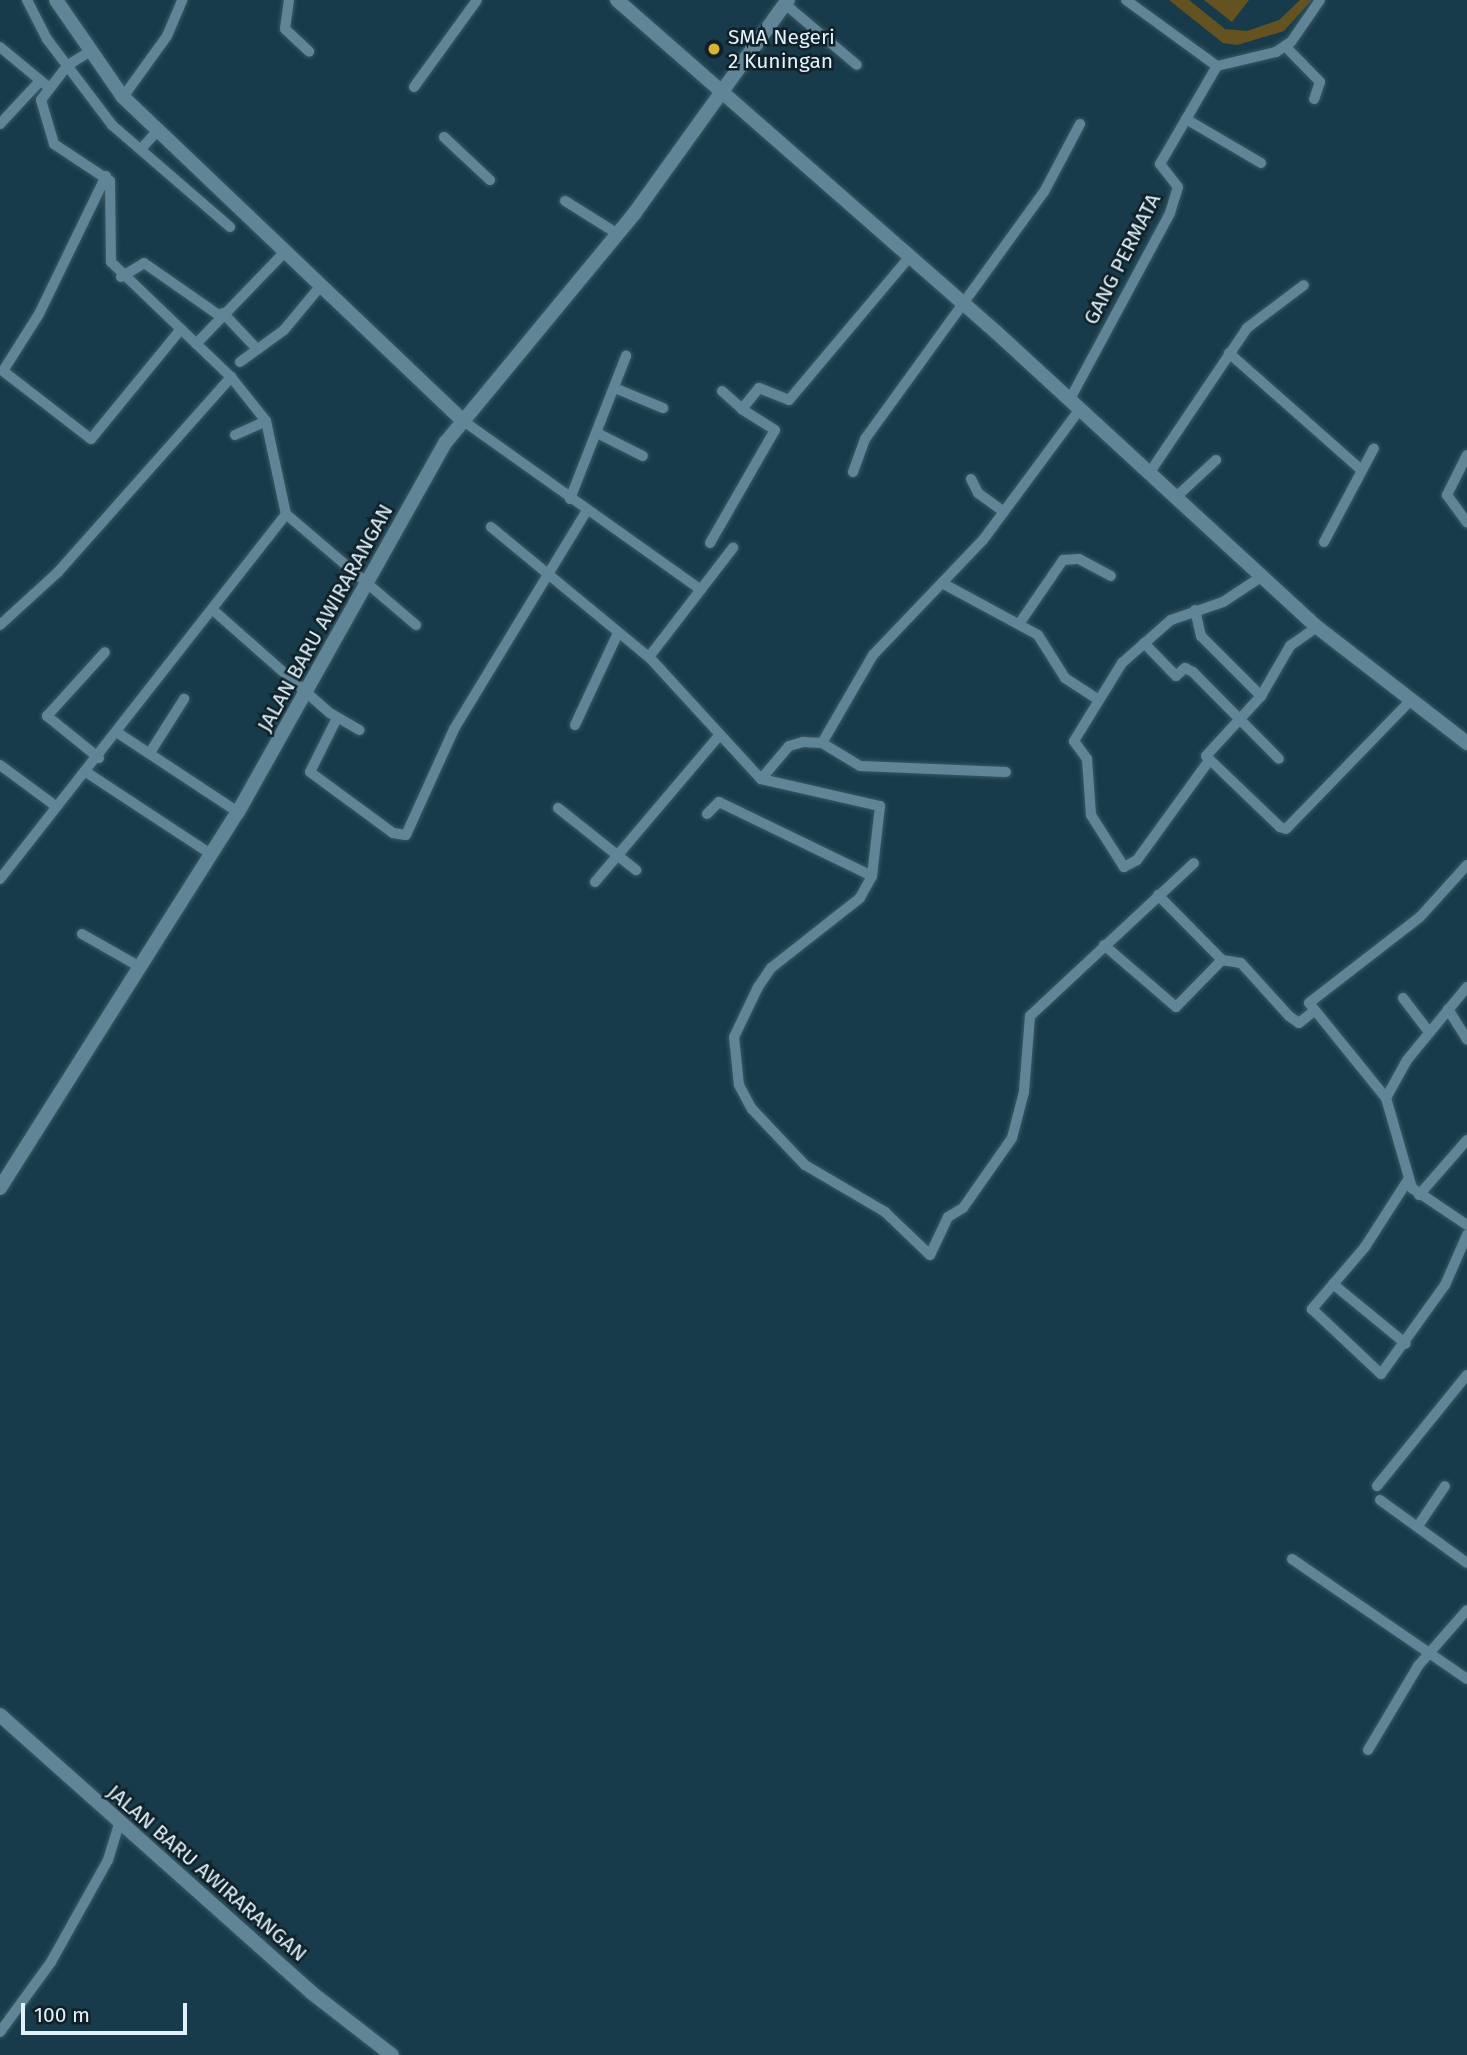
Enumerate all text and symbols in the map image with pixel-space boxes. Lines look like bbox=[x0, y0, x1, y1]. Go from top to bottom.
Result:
place label: SMA Negeri 2 Kuningan bbox=[728, 24, 835, 74]
marker: SMA Negeri 2 Kuningan bbox=[706, 41, 722, 57]
street label: GANG PERMATA bbox=[1078, 189, 1166, 329]
street label: JALAN BARU AWIRARANGAN bbox=[252, 500, 398, 736]
street label: JALAN BARU AWIRARANGAN bbox=[102, 1779, 312, 1967]
scale bar bbox=[24, 1988, 191, 2032]
text: 100 m bbox=[34, 2002, 90, 2028]

